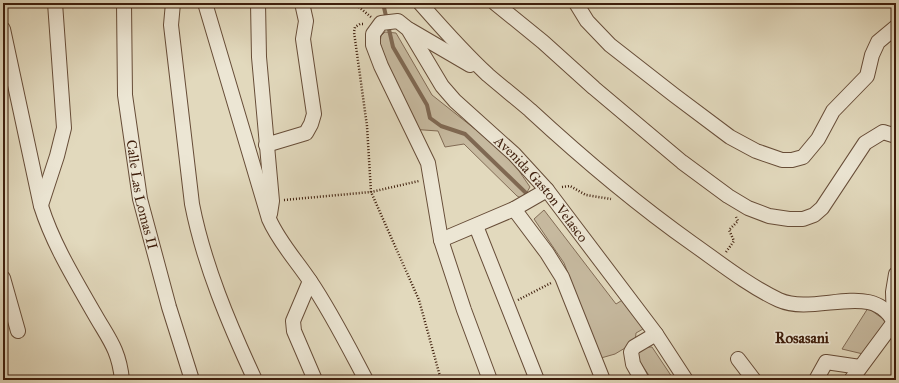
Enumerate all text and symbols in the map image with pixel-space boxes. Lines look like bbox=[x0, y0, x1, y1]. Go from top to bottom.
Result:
street label: Avenida Gaston Velasco bbox=[490, 132, 591, 246]
street label: Calle Las Lomas II bbox=[123, 139, 161, 251]
district label: Rosasani bbox=[775, 329, 830, 347]

